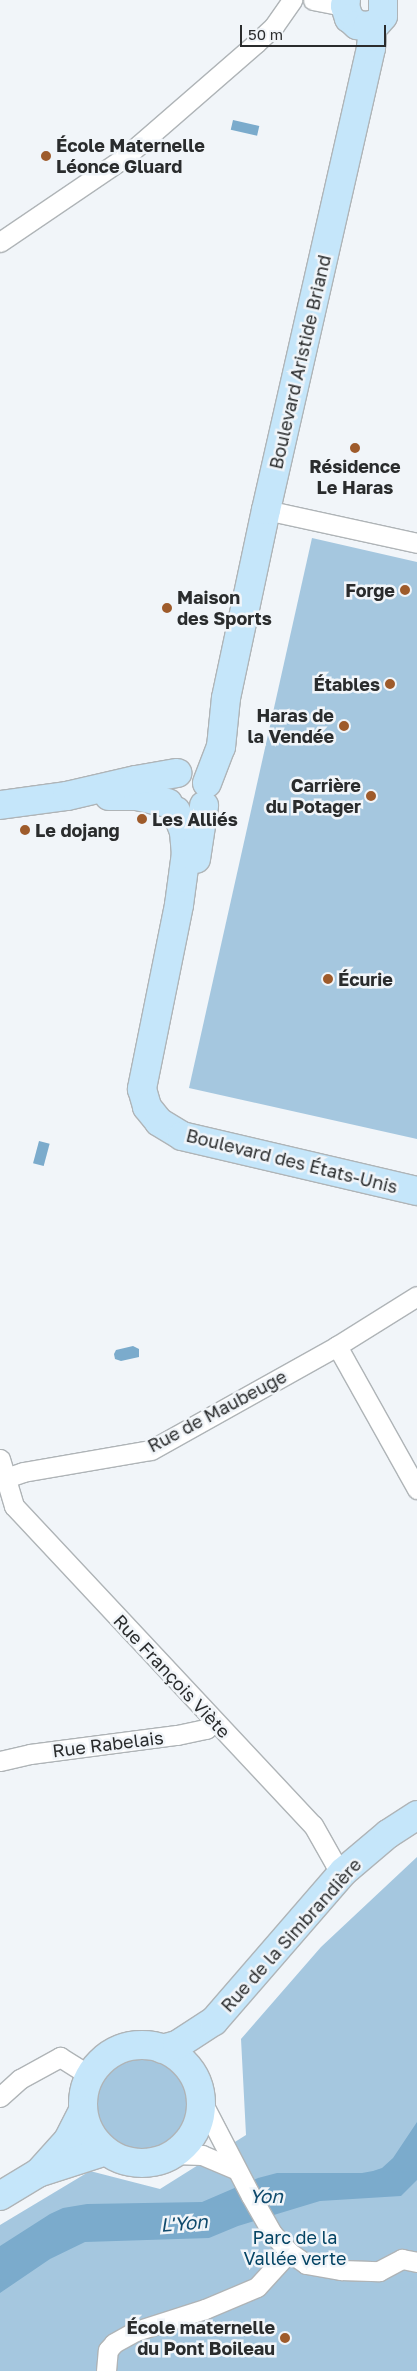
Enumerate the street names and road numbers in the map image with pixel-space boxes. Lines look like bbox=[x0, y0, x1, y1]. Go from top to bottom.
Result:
street label: Boulevard Aristide Briand bbox=[265, 253, 335, 471]
street label: Boulevard des États-Unis bbox=[184, 1124, 400, 1198]
street label: Rue de Maubeuge bbox=[144, 1365, 290, 1457]
street label: Rue François Viète bbox=[109, 1610, 235, 1742]
street label: Rue Rabelais bbox=[51, 1726, 165, 1762]
street label: Rue de la Simbrandière bbox=[216, 1854, 366, 2016]

